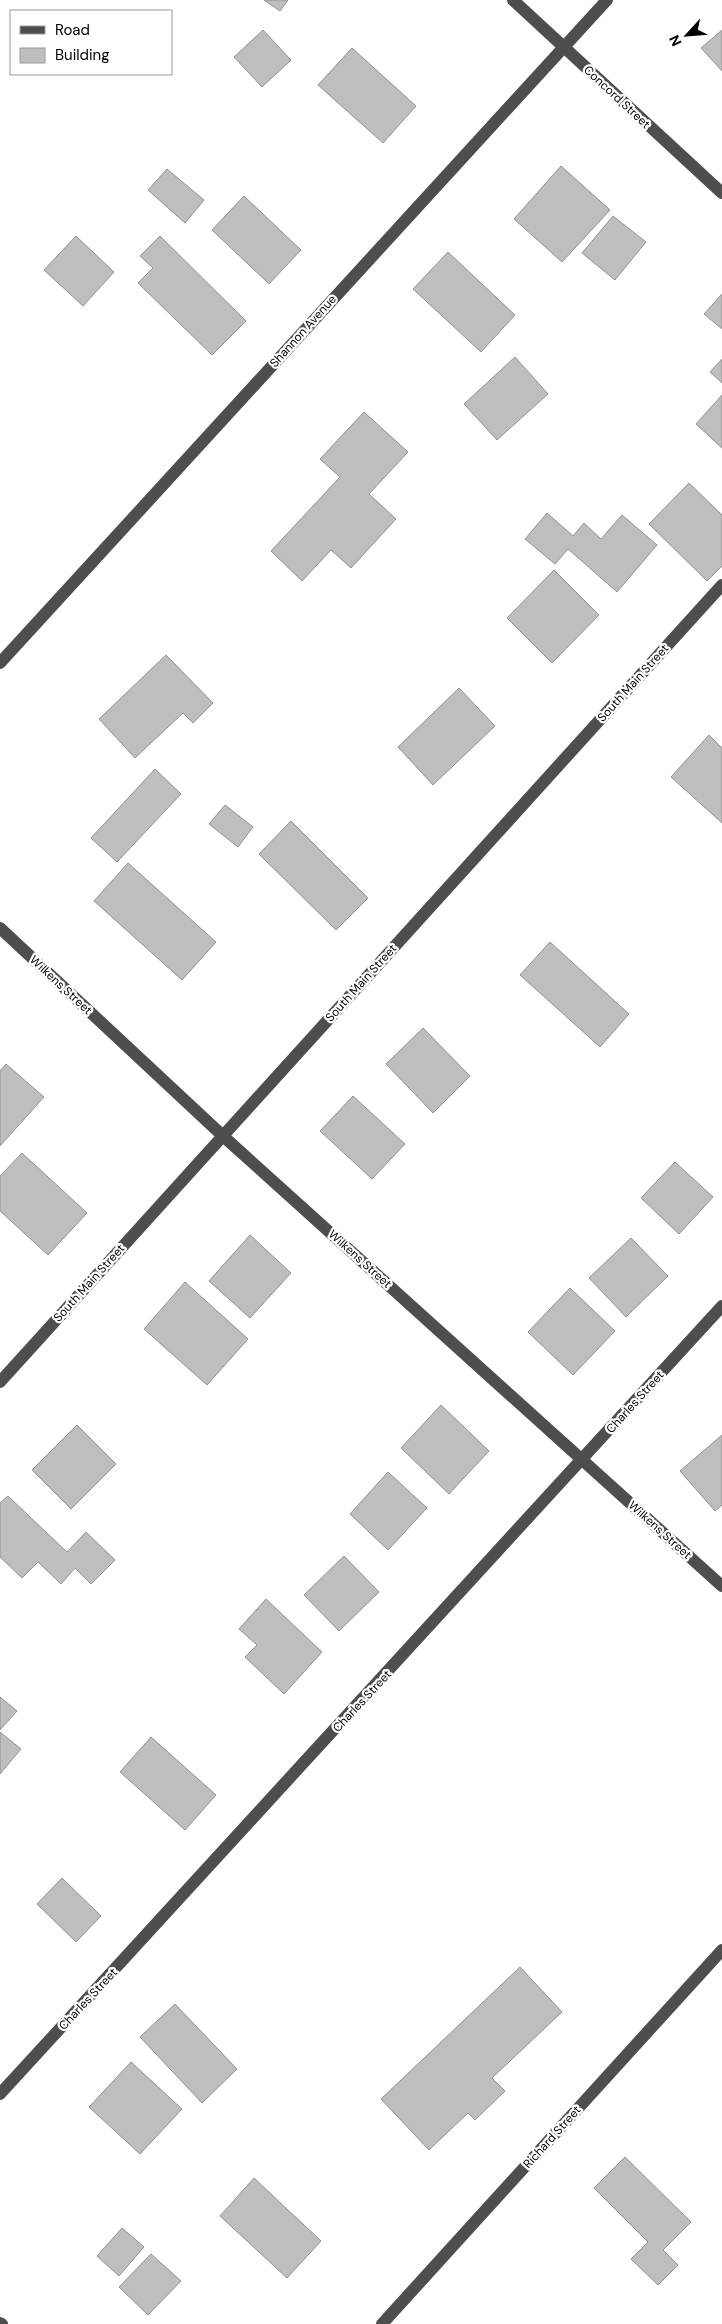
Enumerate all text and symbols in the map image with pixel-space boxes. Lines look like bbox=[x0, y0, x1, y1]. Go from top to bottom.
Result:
legend bbox=[10, 10, 172, 75]
north arrow bbox=[662, 10, 712, 60]
text: Road bbox=[55, 20, 90, 40]
text: N bbox=[665, 32, 686, 49]
text: Building bbox=[55, 45, 110, 65]
street label: Concord Street bbox=[580, 62, 654, 132]
street label: Shannon Avenue bbox=[266, 291, 340, 371]
street label: South Main Street bbox=[594, 641, 672, 725]
street label: South Main Street bbox=[322, 941, 400, 1025]
street label: Wilkens Street bbox=[26, 952, 96, 1018]
street label: Wilkens Street bbox=[325, 1226, 395, 1292]
street label: South Main Street bbox=[50, 1241, 128, 1325]
street label: Charles Street bbox=[603, 1367, 668, 1437]
street label: Wilkens Street bbox=[625, 1497, 695, 1563]
street label: Charles Street bbox=[329, 1666, 395, 1735]
street label: Charles Street bbox=[55, 1964, 121, 2033]
street label: Richard Street bbox=[520, 2102, 585, 2172]

